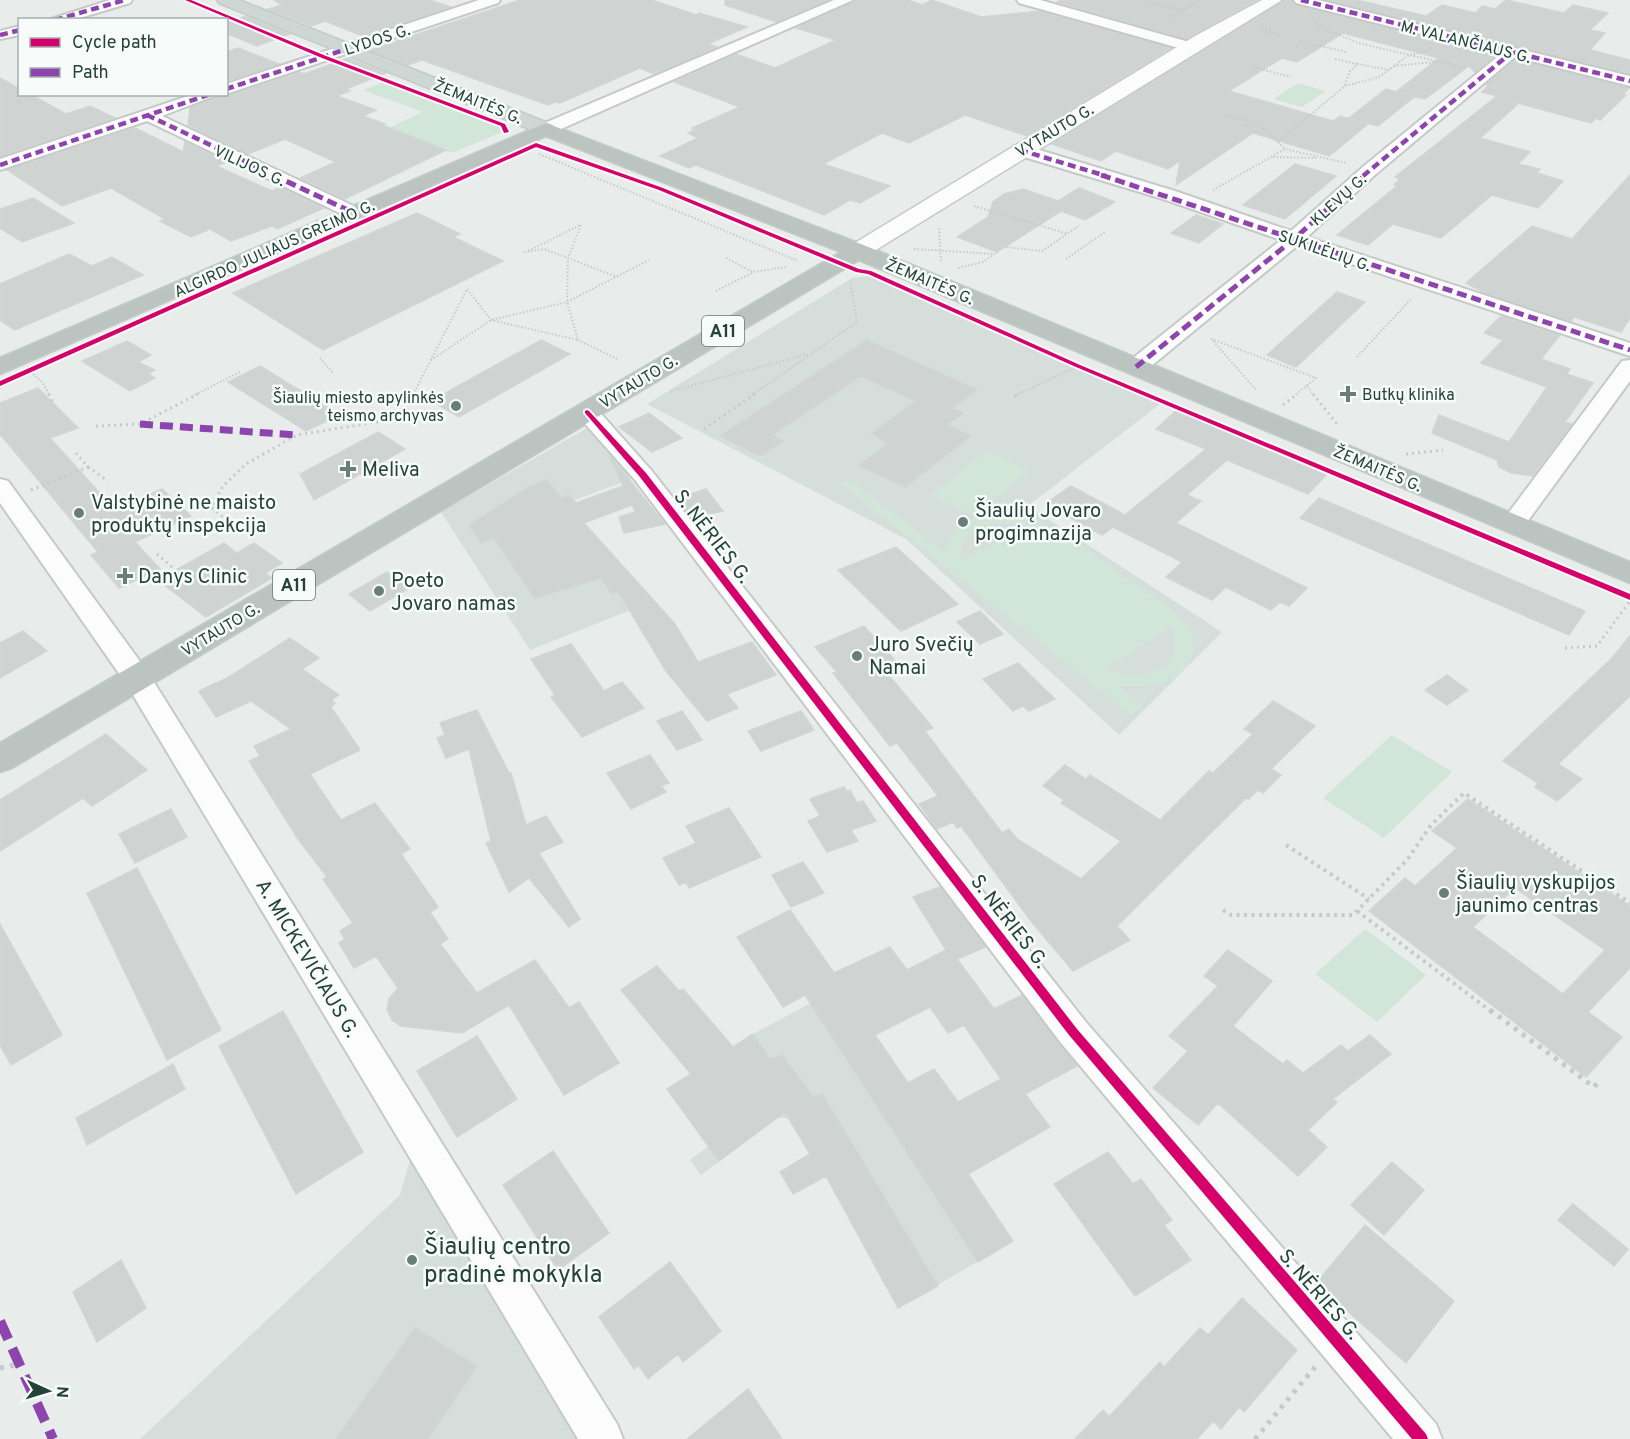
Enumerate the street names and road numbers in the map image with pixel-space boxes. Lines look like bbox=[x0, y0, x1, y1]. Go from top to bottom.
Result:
street label: M. VALANČIAUS G. bbox=[1398, 15, 1533, 69]
street label: LYDOS G. bbox=[342, 21, 413, 61]
street label: ŽEMAITĖS G. bbox=[430, 74, 525, 130]
street label: VYTAUTO G. bbox=[1012, 101, 1098, 163]
street label: VILIJOS G. bbox=[210, 142, 288, 192]
street label: KLEVŲ G. bbox=[1307, 170, 1372, 231]
street label: ALGIRDO JULIAUS GREIMO G. bbox=[171, 196, 378, 303]
street label: SUKILĖLIŲ G. bbox=[1275, 226, 1374, 277]
street label: ŽEMAITĖS G. bbox=[882, 253, 977, 310]
road number: A11 bbox=[702, 316, 744, 346]
street label: VYTAUTO G. bbox=[596, 352, 682, 414]
street label: ŽEMAITĖS G. bbox=[1330, 440, 1425, 497]
street label: S. NĖRIES G. bbox=[667, 484, 757, 589]
road number: A11 bbox=[273, 570, 315, 600]
street label: VYTAUTO G. bbox=[178, 600, 264, 662]
street label: S. NĖRIES G. bbox=[964, 869, 1054, 974]
street label: A. MICKEVIČIAUS G. bbox=[249, 874, 366, 1043]
street label: S. NĖRIES G. bbox=[1272, 1244, 1366, 1346]

